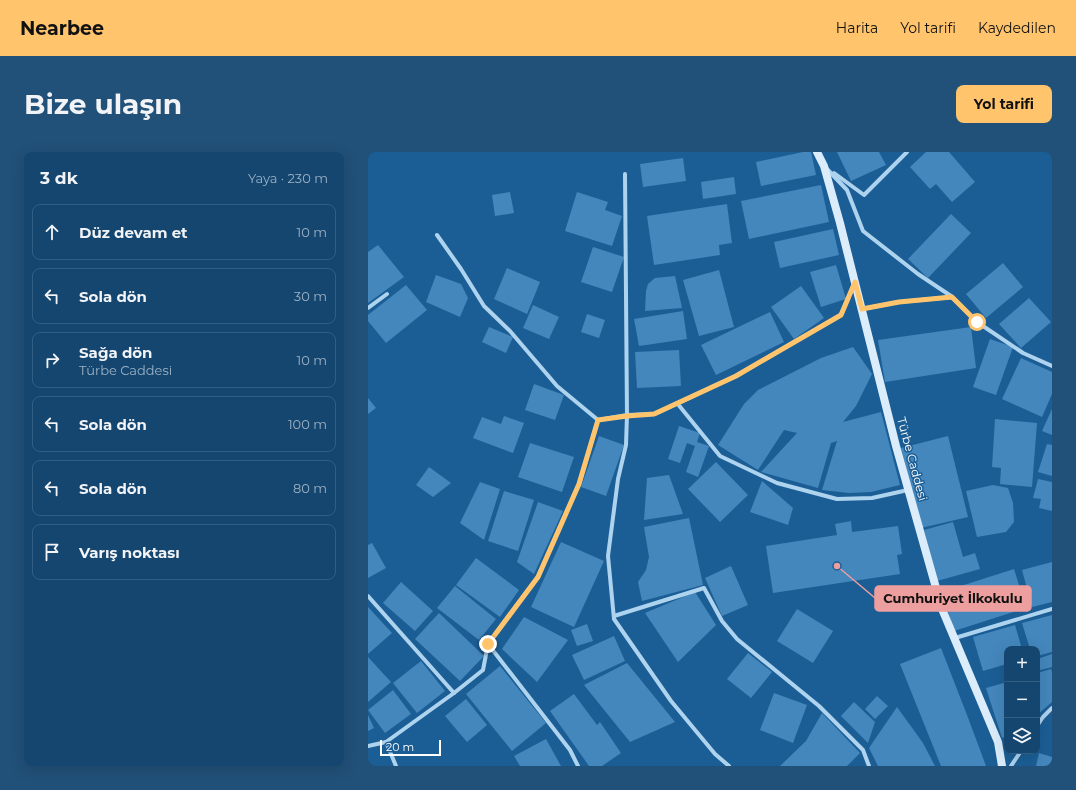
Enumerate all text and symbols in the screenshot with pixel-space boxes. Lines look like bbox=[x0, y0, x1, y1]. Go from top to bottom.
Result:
text: Nearbee bbox=[20, 17, 104, 40]
text: Harita bbox=[836, 19, 878, 37]
text: Yol tarifi bbox=[900, 19, 956, 37]
text: Kaydedilen bbox=[978, 19, 1056, 37]
button: Yol tarifi bbox=[956, 85, 1052, 123]
text: Bize ulaşın bbox=[24, 87, 182, 121]
text: 3 dk bbox=[40, 168, 78, 188]
text: Yaya · 230 m bbox=[248, 170, 328, 186]
icon: ahead bbox=[41, 221, 63, 243]
text: Düz devam et bbox=[79, 223, 188, 242]
text: 10 m bbox=[297, 224, 327, 240]
icon: left bbox=[41, 285, 63, 307]
text: Sola dön bbox=[79, 287, 147, 306]
text: 30 m bbox=[294, 288, 327, 304]
route start bbox=[968, 313, 986, 331]
text: Sağa dön bbox=[79, 343, 152, 362]
icon: right bbox=[41, 349, 63, 371]
text: 10 m bbox=[297, 352, 327, 368]
text: Türbe Caddesi bbox=[79, 362, 172, 378]
icon: left bbox=[41, 413, 63, 435]
text: Sola dön bbox=[79, 415, 147, 434]
street label: Türbe Caddesi bbox=[894, 415, 931, 502]
text: 100 m bbox=[288, 416, 327, 432]
icon: left bbox=[41, 477, 63, 499]
text: Sola dön bbox=[79, 479, 147, 498]
text: 80 m bbox=[293, 480, 327, 496]
icon: arrive bbox=[41, 541, 63, 563]
text: Varış noktası bbox=[79, 543, 180, 562]
callout: Cumhuriyet İlkokulu bbox=[875, 586, 1031, 611]
text: Cumhuriyet İlkokulu bbox=[883, 590, 1023, 606]
route end bbox=[479, 635, 497, 653]
map controls bbox=[1004, 646, 1040, 754]
button: + bbox=[1004, 646, 1040, 682]
button: − bbox=[1004, 682, 1040, 718]
button: layers bbox=[1004, 718, 1040, 754]
scale bar bbox=[380, 738, 441, 757]
text: 20 m bbox=[386, 740, 414, 754]

